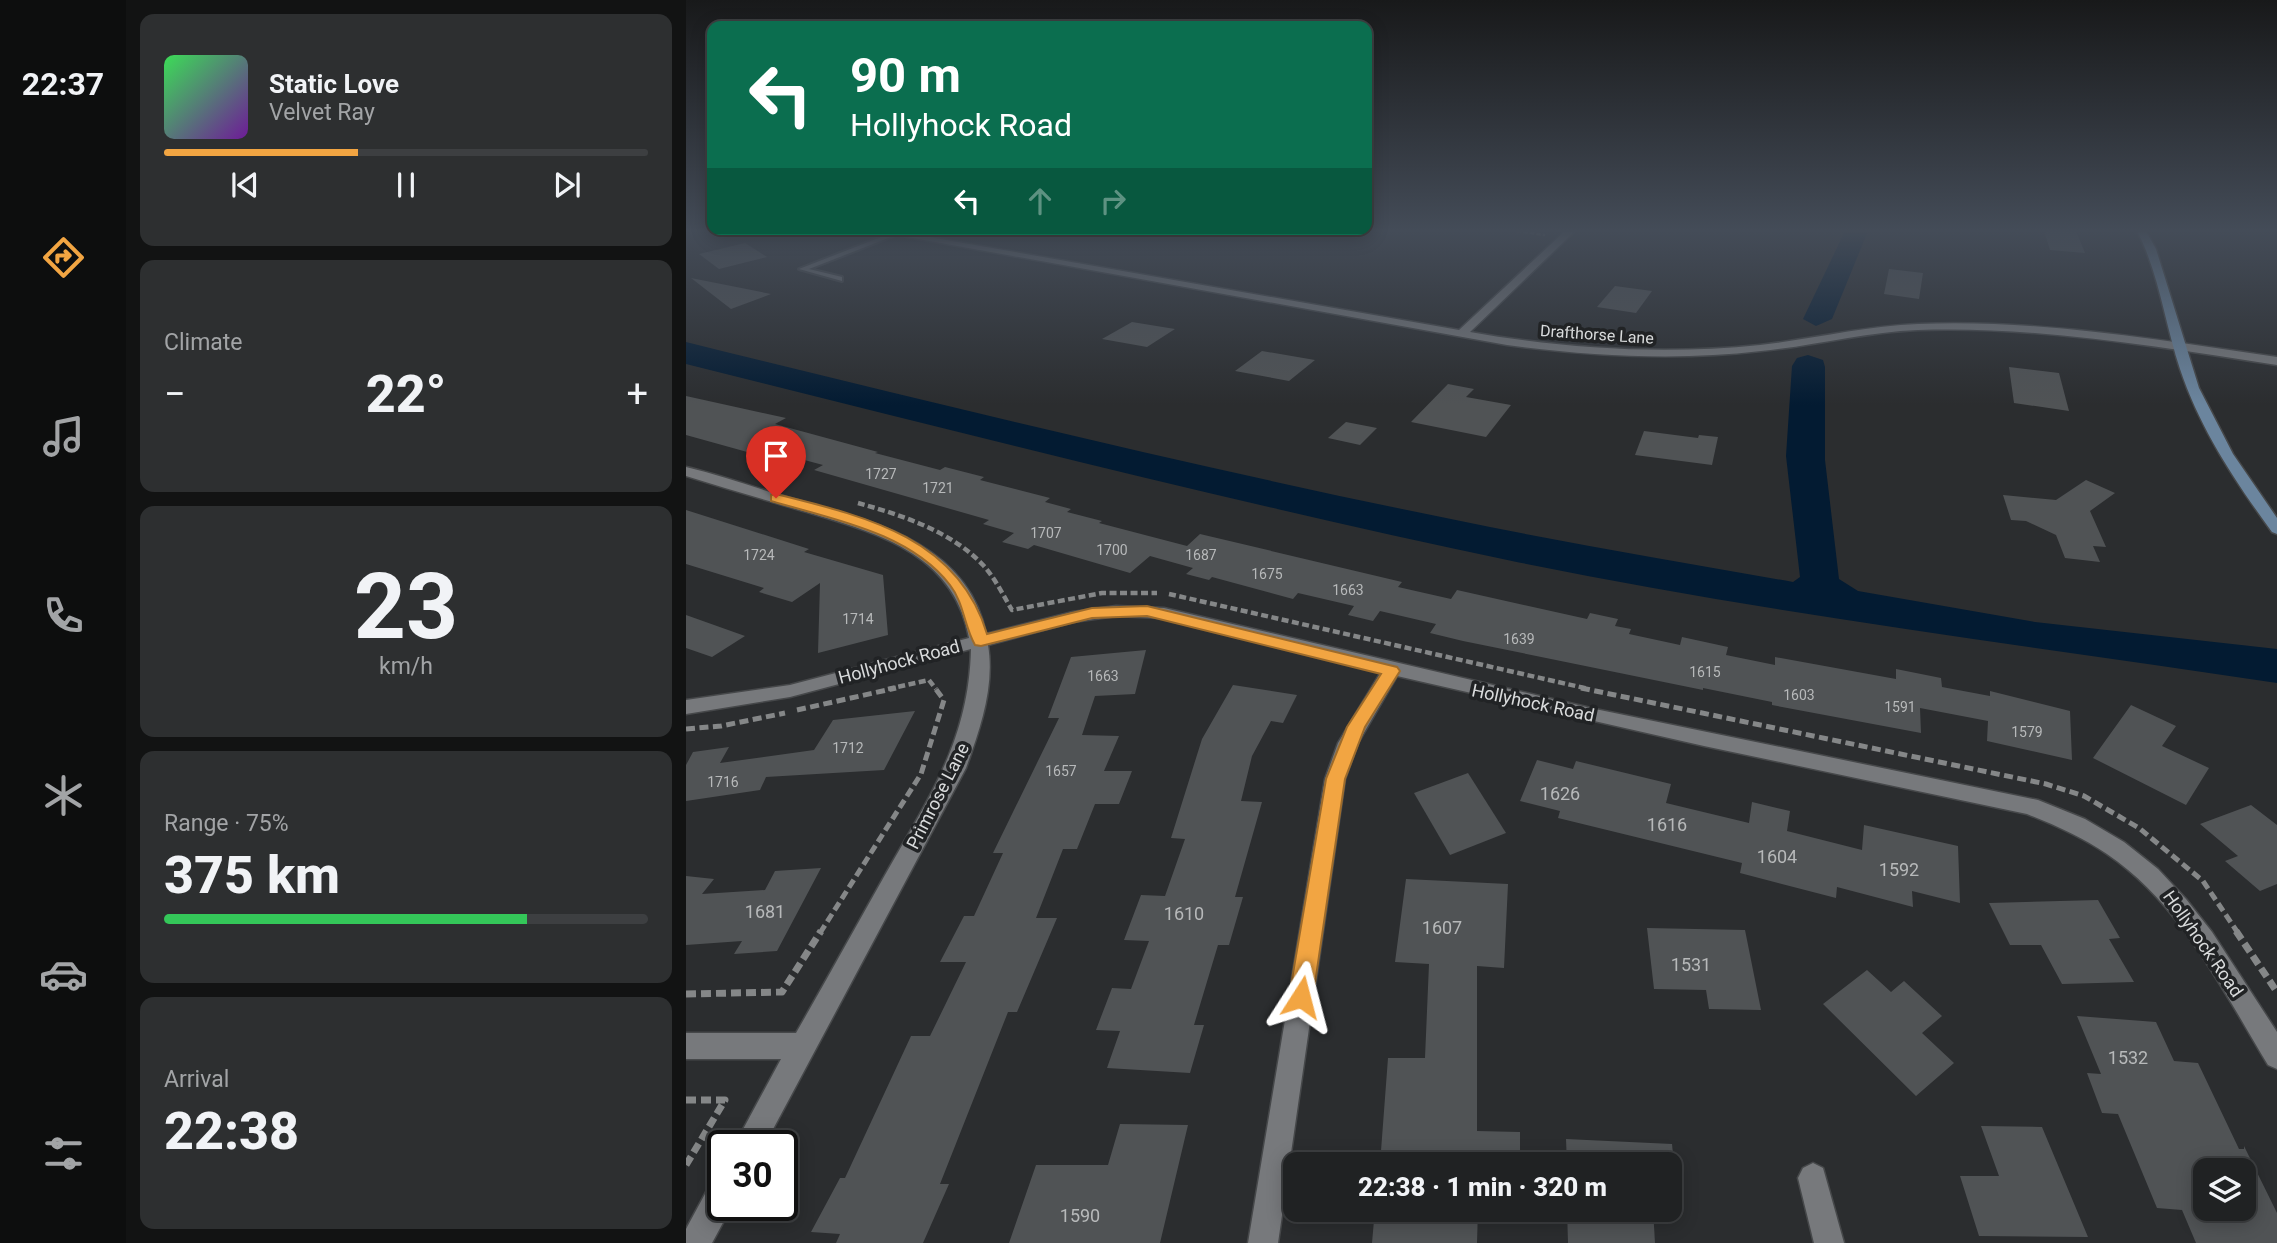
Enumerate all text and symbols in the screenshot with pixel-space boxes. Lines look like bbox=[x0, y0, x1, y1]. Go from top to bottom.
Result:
text: 90 m bbox=[850, 47, 961, 104]
icon: left bbox=[735, 49, 826, 140]
text: 22:37 bbox=[22, 65, 104, 103]
text: Static Love bbox=[269, 69, 399, 99]
text: Velvet Ray bbox=[269, 99, 375, 126]
text: Hollyhock Road bbox=[850, 106, 1072, 144]
icon: previous bbox=[226, 166, 264, 204]
icon: pause bbox=[387, 166, 425, 204]
icon: next bbox=[548, 166, 586, 204]
icon: left bbox=[948, 182, 986, 220]
icon: ahead bbox=[1021, 182, 1059, 220]
icon: right bbox=[1094, 182, 1132, 220]
icon: directions bbox=[39, 233, 88, 282]
street label: Drafthorse Lane bbox=[1540, 321, 1654, 348]
text: Climate bbox=[164, 329, 243, 356]
text: 22° bbox=[366, 364, 446, 425]
text: − bbox=[164, 372, 186, 416]
text: + bbox=[626, 372, 648, 416]
icon: music bbox=[39, 412, 88, 461]
pin bbox=[746, 426, 806, 498]
icon: arrive bbox=[757, 437, 795, 475]
house number: 1727 bbox=[865, 466, 897, 482]
house number: 1721 bbox=[922, 480, 954, 496]
house number: 1707 bbox=[1030, 525, 1062, 541]
house number: 1700 bbox=[1096, 542, 1128, 558]
house number: 1724 bbox=[743, 547, 775, 563]
house number: 1687 bbox=[1185, 547, 1217, 563]
text: 23 bbox=[354, 554, 458, 660]
house number: 1675 bbox=[1251, 566, 1283, 582]
house number: 1663 bbox=[1332, 582, 1364, 598]
icon: phone bbox=[39, 591, 88, 640]
house number: 1714 bbox=[842, 611, 874, 627]
house number: 1639 bbox=[1503, 631, 1535, 647]
street label: Hollyhock Road bbox=[836, 635, 962, 688]
text: km/h bbox=[379, 653, 433, 680]
house number: 1615 bbox=[1689, 664, 1721, 680]
house number: 1663 bbox=[1087, 668, 1119, 684]
street label: Hollyhock Road bbox=[1470, 679, 1596, 726]
house number: 1603 bbox=[1783, 687, 1815, 703]
house number: 1591 bbox=[1884, 699, 1916, 715]
house number: 1579 bbox=[2011, 724, 2043, 740]
street label: Primrose Lane bbox=[902, 739, 973, 852]
house number: 1712 bbox=[832, 740, 864, 756]
house number: 1657 bbox=[1045, 763, 1077, 779]
icon: climate bbox=[39, 771, 88, 820]
house number: 1716 bbox=[707, 774, 739, 790]
house number: 1626 bbox=[1540, 783, 1580, 804]
text: Range · 75% bbox=[164, 810, 289, 837]
house number: 1616 bbox=[1647, 814, 1687, 835]
text: 375 km bbox=[164, 845, 340, 906]
house number: 1604 bbox=[1757, 846, 1797, 867]
house number: 1592 bbox=[1879, 859, 1919, 880]
street label: Hollyhock Road bbox=[2159, 887, 2248, 1001]
house number: 1681 bbox=[745, 901, 785, 922]
house number: 1610 bbox=[1164, 903, 1204, 924]
house number: 1607 bbox=[1422, 917, 1462, 938]
icon: car bbox=[39, 950, 88, 999]
house number: 1531 bbox=[1671, 954, 1711, 975]
position arrow bbox=[1264, 960, 1338, 1034]
house number: 1532 bbox=[2108, 1047, 2148, 1068]
text: Arrival bbox=[164, 1066, 229, 1093]
text: 22:38 bbox=[164, 1101, 299, 1162]
icon: filters bbox=[39, 1129, 88, 1178]
speed limit sign: 30 bbox=[707, 1130, 798, 1221]
map controls bbox=[2193, 1158, 2256, 1221]
button: layers bbox=[2193, 1158, 2256, 1221]
text: 22:38 · 1 min · 320 m bbox=[1358, 1172, 1607, 1202]
house number: 1590 bbox=[1060, 1205, 1100, 1226]

